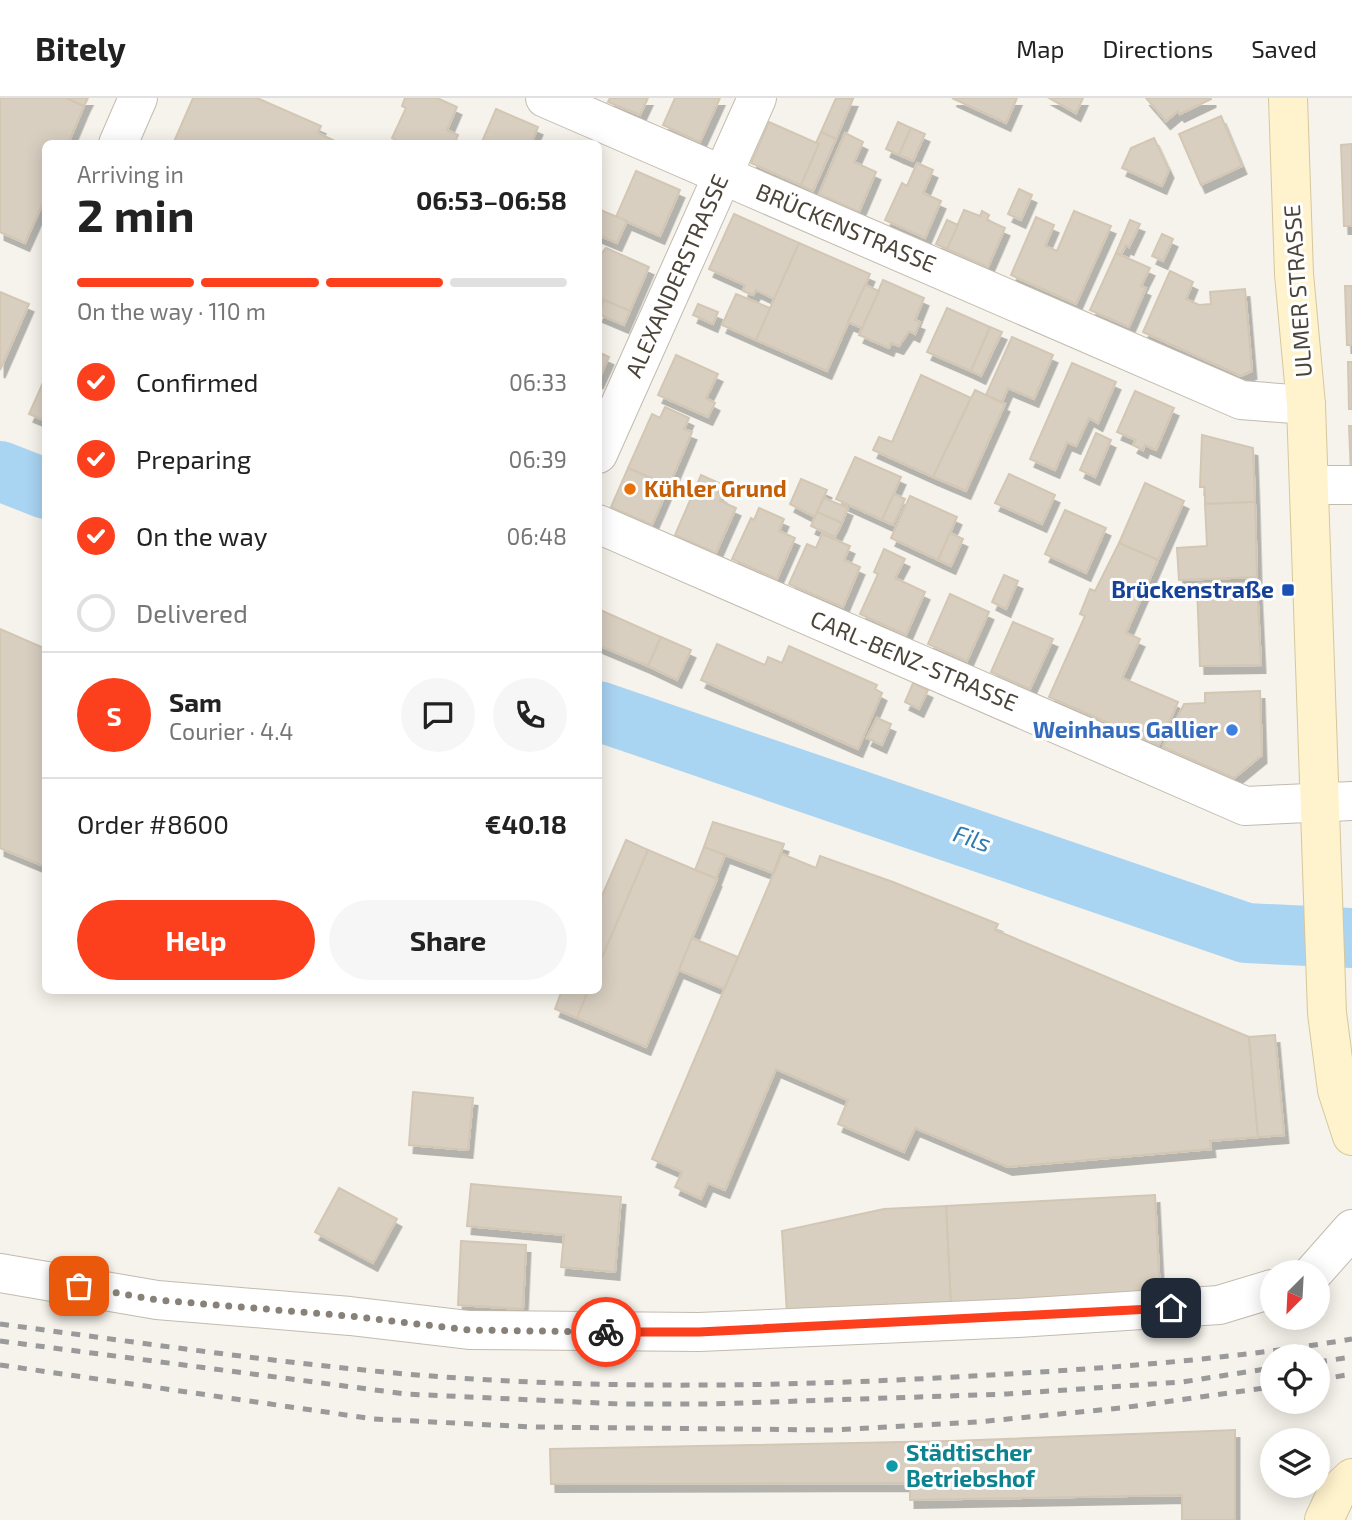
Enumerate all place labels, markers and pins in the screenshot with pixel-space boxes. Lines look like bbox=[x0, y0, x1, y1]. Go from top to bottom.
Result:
place label: Kühler Grund bbox=[644, 474, 787, 502]
marker: Kühler Grund bbox=[622, 481, 638, 497]
place label: Brückenstraße bbox=[1111, 575, 1274, 603]
marker: Brückenstraße bbox=[1280, 582, 1296, 598]
place label: Weinhaus Gallier bbox=[1033, 715, 1218, 743]
marker: Weinhaus Gallier bbox=[1224, 722, 1240, 738]
pin bbox=[49, 1256, 109, 1316]
pin bbox=[1141, 1278, 1201, 1338]
place label: Städtischer Betriebshof bbox=[906, 1438, 1035, 1492]
marker: Städtischer Betriebshof bbox=[884, 1458, 900, 1474]

